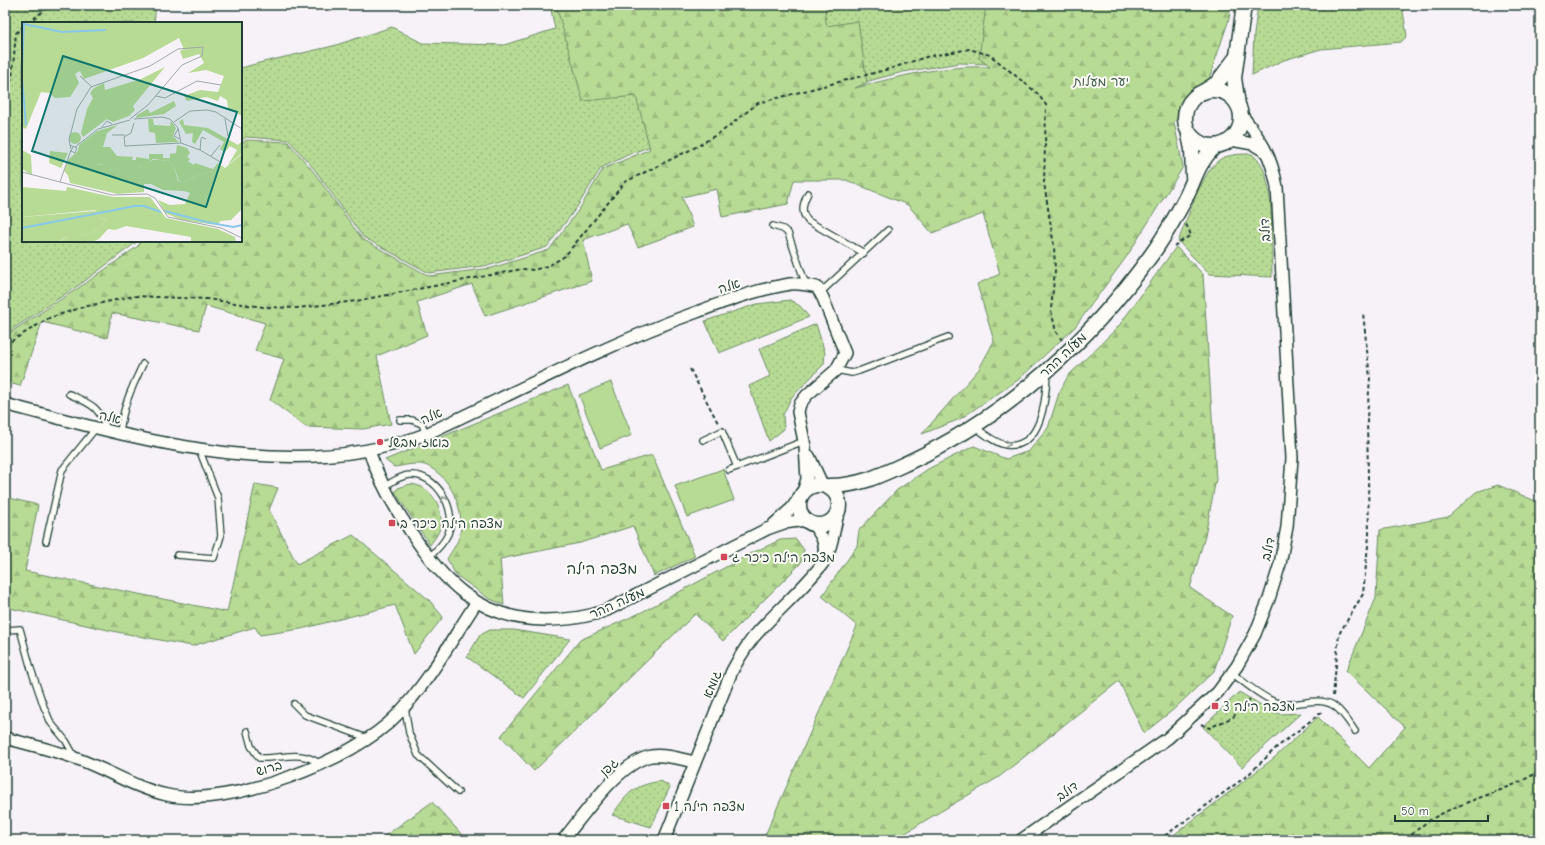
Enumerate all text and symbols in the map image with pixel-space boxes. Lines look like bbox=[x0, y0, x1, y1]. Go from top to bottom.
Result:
inset map bbox=[22, 22, 242, 242]
park label: יער מעלות bbox=[1072, 74, 1129, 89]
street label: דולב bbox=[1257, 218, 1273, 242]
street label: אלה bbox=[716, 275, 742, 297]
street label: מעלה ההר bbox=[1036, 330, 1090, 380]
street label: אלה bbox=[418, 405, 444, 427]
street label: אלה bbox=[97, 407, 123, 427]
place label: בואז מבשל bbox=[388, 435, 449, 450]
marker: בואז מבשל bbox=[375, 437, 385, 447]
one-way arrow bbox=[1005, 439, 1011, 448]
one-way arrow bbox=[441, 496, 449, 504]
place label: מצפה הילה כיכר ב bbox=[400, 516, 503, 531]
marker: מצפה הילה כיכר ב bbox=[387, 518, 397, 528]
street label: דולב bbox=[1258, 536, 1278, 562]
place label: מצפה הילה כיכר ג bbox=[732, 550, 835, 565]
marker: מצפה הילה כיכר ג bbox=[719, 552, 729, 562]
district label: מצפה הילה bbox=[567, 560, 637, 578]
street label: מעלה ההר bbox=[587, 584, 647, 622]
street label: גומא bbox=[699, 668, 725, 700]
place label: מצפה הילה 3 bbox=[1223, 699, 1295, 714]
marker: מצפה הילה 3 bbox=[1210, 701, 1220, 711]
street label: גפן bbox=[597, 755, 622, 780]
street label: ברוש bbox=[254, 757, 284, 779]
street label: דולב bbox=[1053, 778, 1081, 804]
scale bar bbox=[1395, 797, 1488, 823]
place label: מצפה הילה 1 bbox=[674, 799, 745, 814]
marker: מצפה הילה 1 bbox=[661, 801, 671, 811]
text: 50 m bbox=[1401, 804, 1429, 818]

